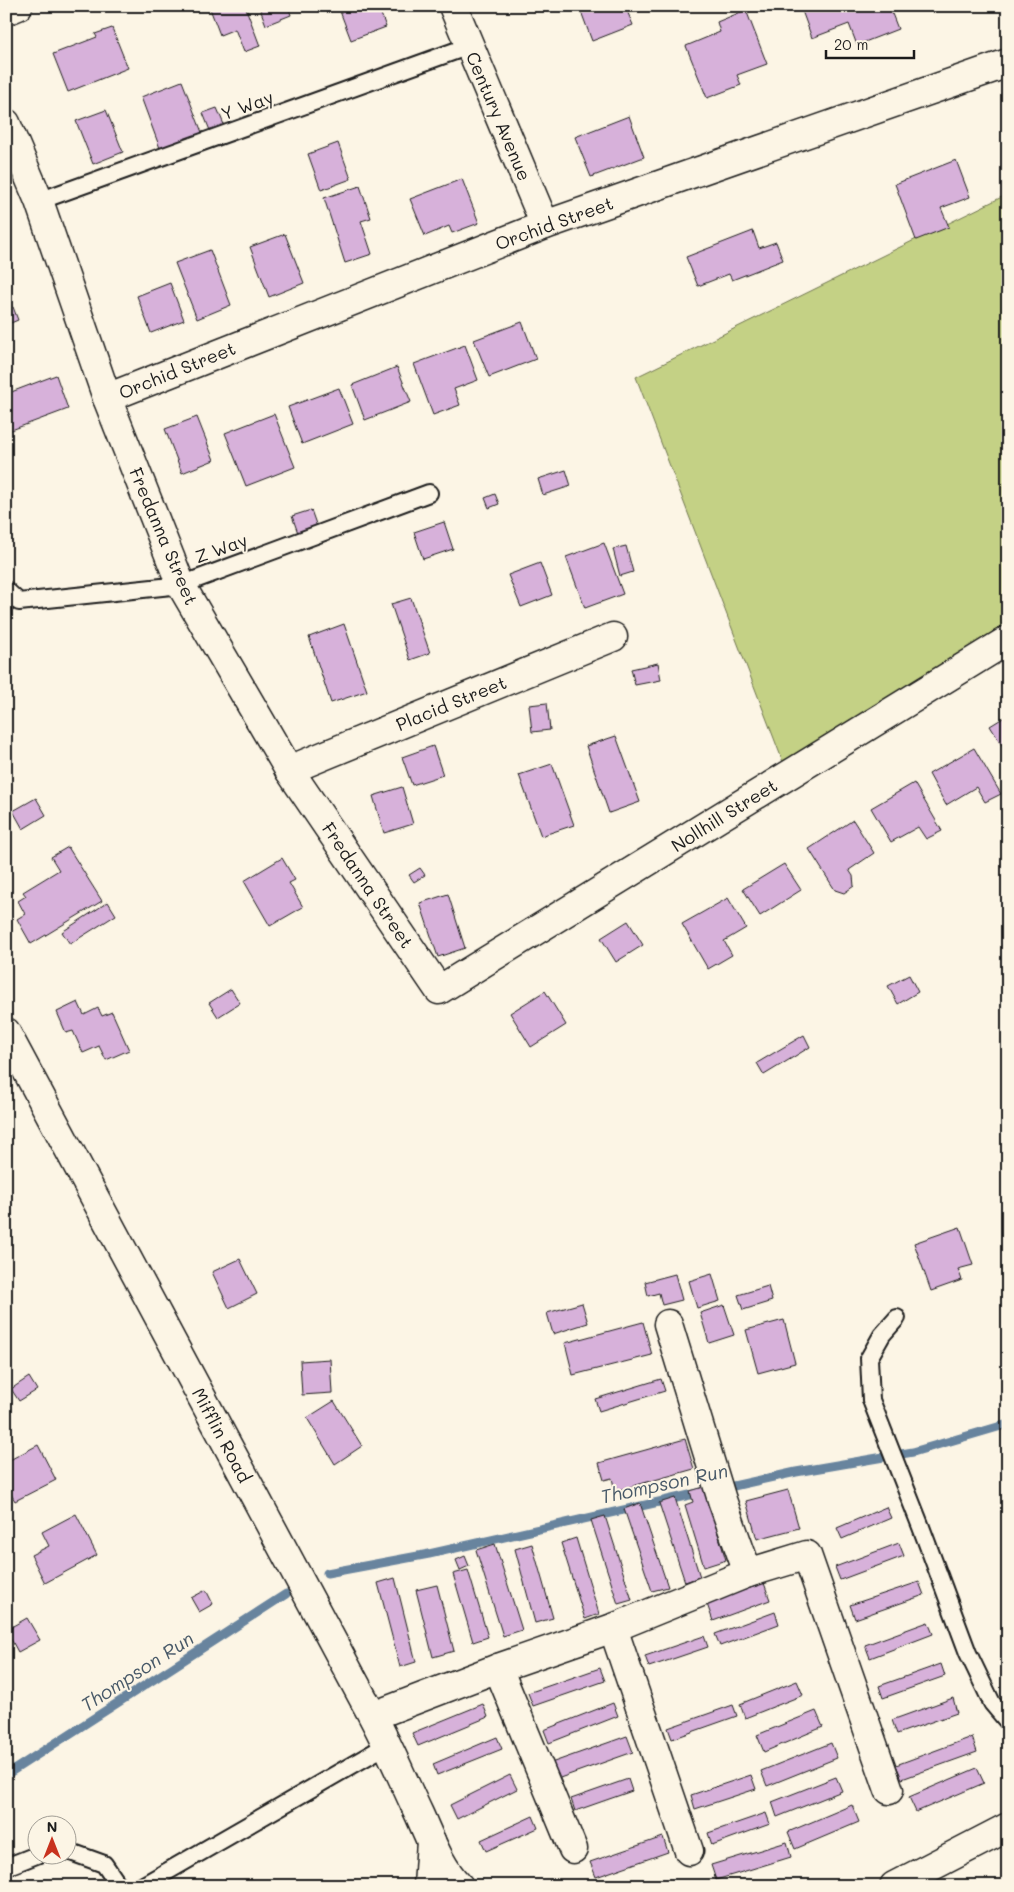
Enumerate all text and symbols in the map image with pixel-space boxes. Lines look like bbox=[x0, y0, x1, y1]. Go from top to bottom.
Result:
scale bar bbox=[826, 28, 914, 60]
text: 20 m bbox=[834, 34, 868, 54]
street label: Century Avenue bbox=[461, 48, 537, 184]
street label: Y Way bbox=[218, 84, 276, 126]
street label: Orchid Street bbox=[492, 191, 616, 255]
street label: Orchid Street bbox=[115, 336, 239, 404]
street label: Fredanna Street bbox=[124, 464, 204, 608]
street label: Z Way bbox=[191, 527, 251, 569]
street label: Placid Street bbox=[392, 670, 510, 736]
street label: Nollhill Street bbox=[666, 773, 782, 857]
street label: Fredanna Street bbox=[317, 817, 419, 953]
street label: Mifflin Road bbox=[187, 1383, 257, 1487]
water label: Thompson Run bbox=[598, 1457, 730, 1509]
water label: Thompson Run bbox=[76, 1625, 198, 1717]
north arrow bbox=[28, 1814, 78, 1864]
text: N bbox=[47, 1817, 57, 1836]

